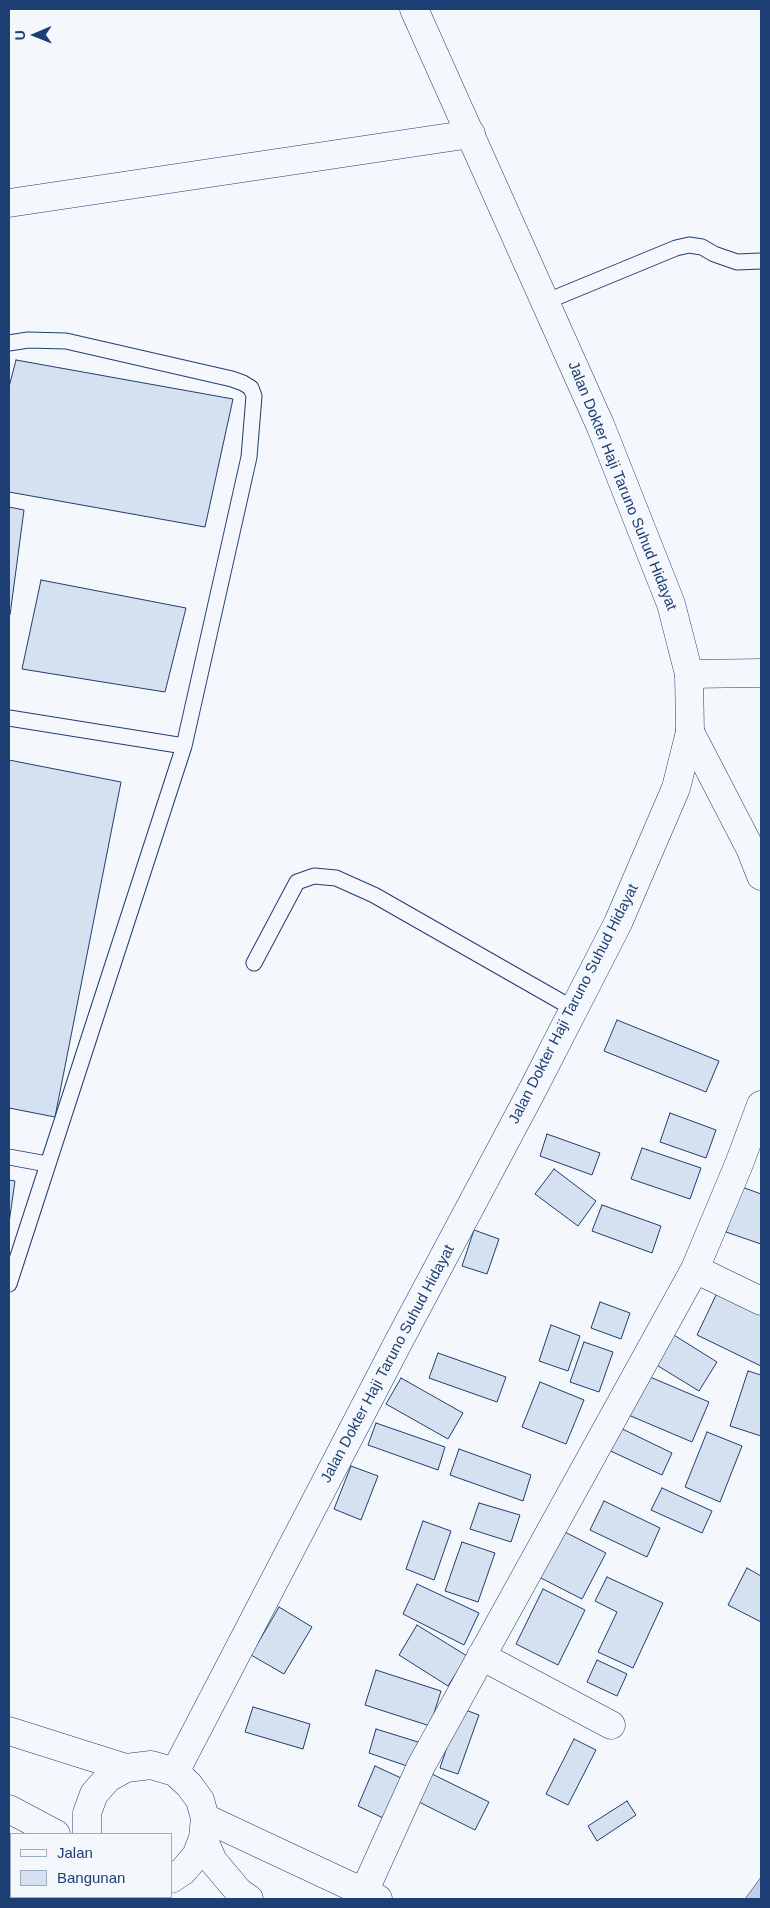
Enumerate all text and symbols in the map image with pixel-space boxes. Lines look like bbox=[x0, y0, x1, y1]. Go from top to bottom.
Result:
north arrow bbox=[10, 10, 60, 60]
text: U bbox=[12, 30, 28, 40]
street label: Jalan Dokter Haji Taruno Suhud Hidayat bbox=[564, 359, 680, 613]
street label: Jalan Dokter Haji Taruno Suhud Hidayat bbox=[505, 881, 643, 1127]
street label: Jalan Dokter Haji Taruno Suhud Hidayat bbox=[317, 1242, 459, 1486]
legend bbox=[10, 1833, 172, 1898]
text: Jalan bbox=[57, 1844, 93, 1861]
text: Bangunan bbox=[57, 1869, 125, 1886]

